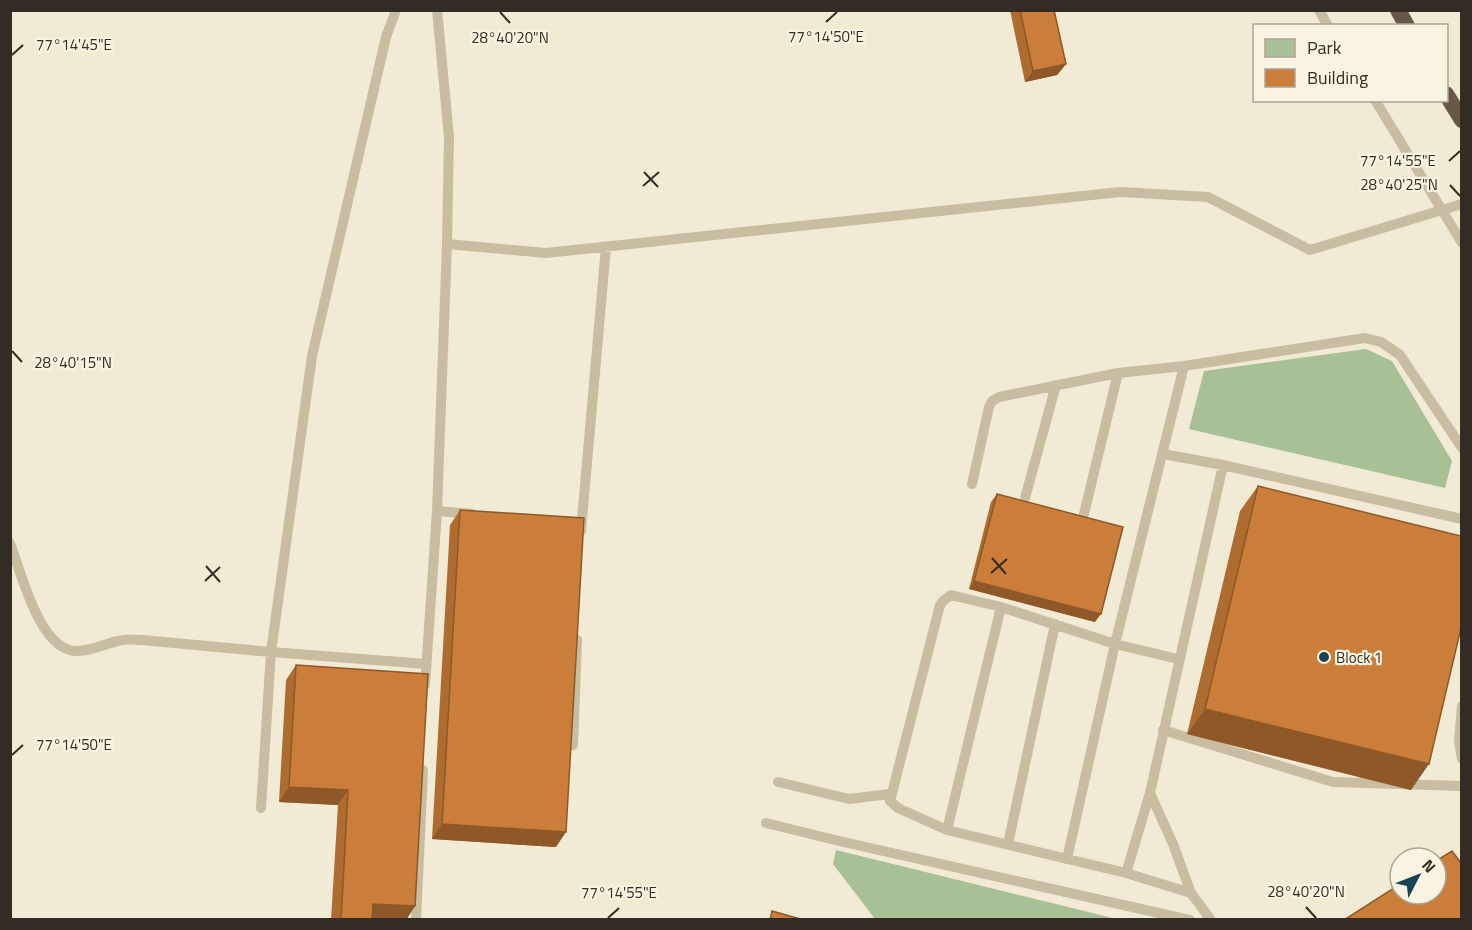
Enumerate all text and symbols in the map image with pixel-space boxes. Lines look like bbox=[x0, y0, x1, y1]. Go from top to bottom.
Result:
legend bbox=[1253, 24, 1448, 102]
text: 77°14'50"E bbox=[788, 25, 864, 48]
text: 28°40'20"N bbox=[471, 26, 549, 49]
text: 77°14'45"E bbox=[36, 33, 112, 56]
text: Park bbox=[1307, 34, 1342, 61]
text: Building bbox=[1307, 64, 1368, 91]
text: 77°14'55"E bbox=[1360, 149, 1436, 172]
text: 28°40'25"N bbox=[1360, 173, 1438, 196]
text: 28°40'15"N bbox=[34, 351, 112, 374]
place label: Block 1 bbox=[1336, 646, 1382, 669]
marker: Block 1 bbox=[1317, 650, 1331, 664]
text: 77°14'50"E bbox=[36, 733, 112, 756]
north arrow bbox=[1388, 846, 1448, 906]
text: N bbox=[1417, 854, 1442, 878]
text: 28°40'20"N bbox=[1267, 880, 1345, 903]
text: 77°14'55"E bbox=[581, 881, 657, 904]

